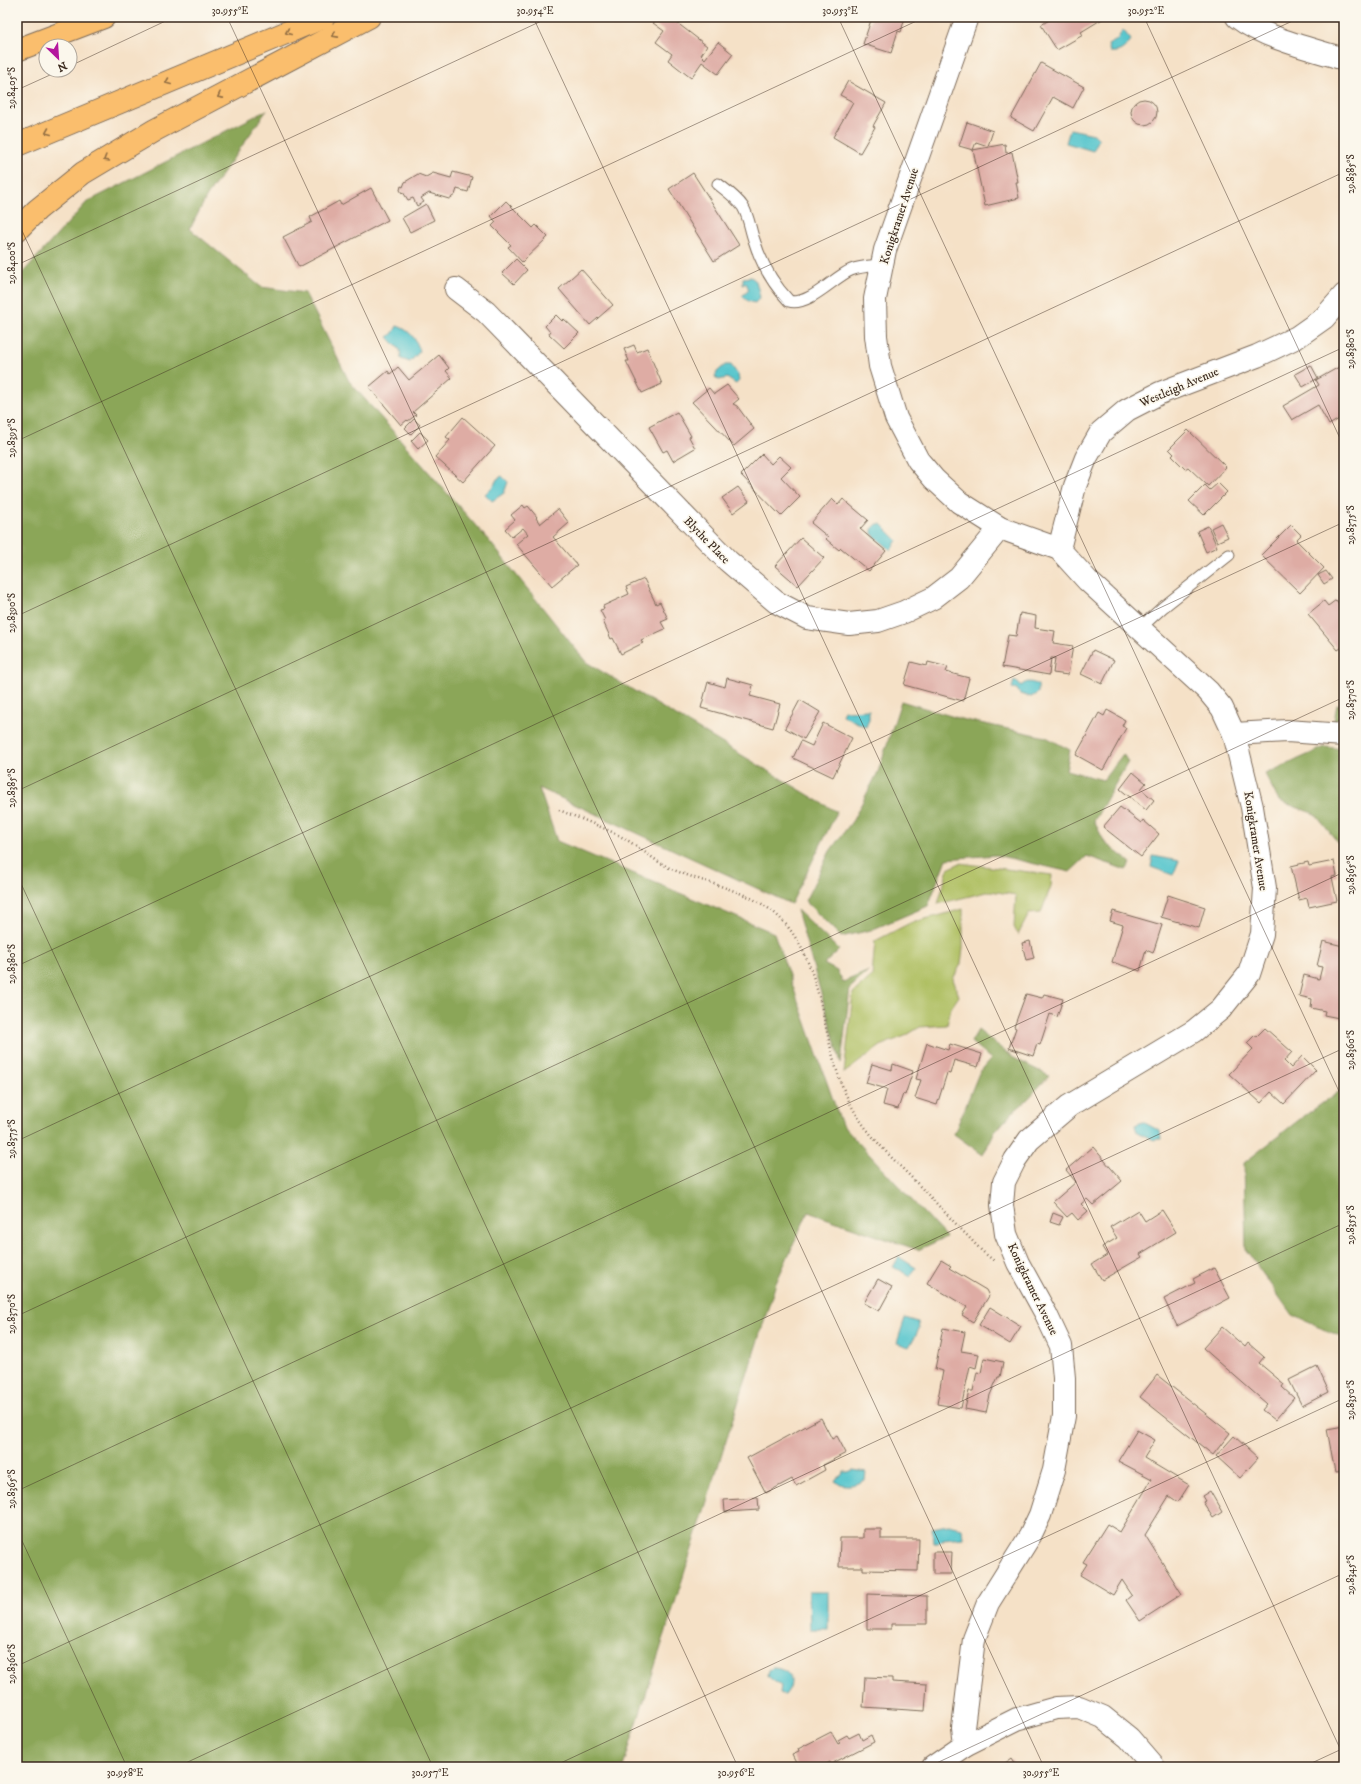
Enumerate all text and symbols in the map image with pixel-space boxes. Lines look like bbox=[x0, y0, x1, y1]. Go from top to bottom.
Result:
text: 30.955°E bbox=[212, 5, 248, 17]
text: 30.954°E bbox=[517, 5, 553, 17]
text: 30.953°E bbox=[822, 5, 858, 17]
text: 30.952°E bbox=[1128, 5, 1164, 17]
one-way arrow bbox=[285, 27, 293, 35]
one-way arrow bbox=[331, 31, 339, 38]
north arrow bbox=[38, 38, 78, 78]
text: N bbox=[55, 58, 69, 74]
text: 29.8405°S bbox=[6, 67, 18, 109]
one-way arrow bbox=[165, 77, 173, 85]
one-way arrow bbox=[217, 91, 224, 99]
one-way arrow bbox=[45, 127, 53, 135]
text: 29.8385°S bbox=[1345, 154, 1357, 194]
one-way arrow bbox=[103, 155, 110, 162]
street label: Konigkramer Avenue bbox=[877, 166, 922, 266]
text: 29.8400°S bbox=[6, 242, 18, 284]
text: 29.8380°S bbox=[1345, 329, 1357, 369]
street label: Westleigh Avenue bbox=[1137, 364, 1221, 411]
text: 29.8395°S bbox=[6, 418, 18, 458]
text: 29.8375°S bbox=[1345, 505, 1357, 545]
street label: Blythe Place bbox=[680, 514, 733, 567]
text: 29.8390°S bbox=[6, 593, 18, 633]
text: 29.8370°S bbox=[1345, 680, 1357, 720]
text: 29.8385°S bbox=[6, 768, 18, 808]
street label: Konigkramer Avenue bbox=[1240, 790, 1271, 892]
text: 29.8365°S bbox=[1345, 855, 1357, 895]
text: 29.8380°S bbox=[6, 944, 18, 984]
text: 29.8360°S bbox=[1345, 1030, 1357, 1070]
text: 29.8375°S bbox=[6, 1119, 18, 1159]
text: 29.8355°S bbox=[1345, 1205, 1357, 1245]
street label: Konigkramer Avenue bbox=[1004, 1241, 1061, 1338]
text: 29.8370°S bbox=[6, 1294, 18, 1334]
text: 29.8350°S bbox=[1345, 1380, 1357, 1420]
text: 29.8365°S bbox=[6, 1469, 18, 1509]
text: 29.8345°S bbox=[1345, 1555, 1357, 1595]
text: 29.8360°S bbox=[6, 1644, 18, 1684]
text: 30.958°E bbox=[107, 1767, 143, 1779]
text: 30.957°E bbox=[412, 1767, 449, 1779]
text: 30.956°E bbox=[718, 1767, 754, 1779]
text: 30.955°E bbox=[1023, 1767, 1059, 1779]

